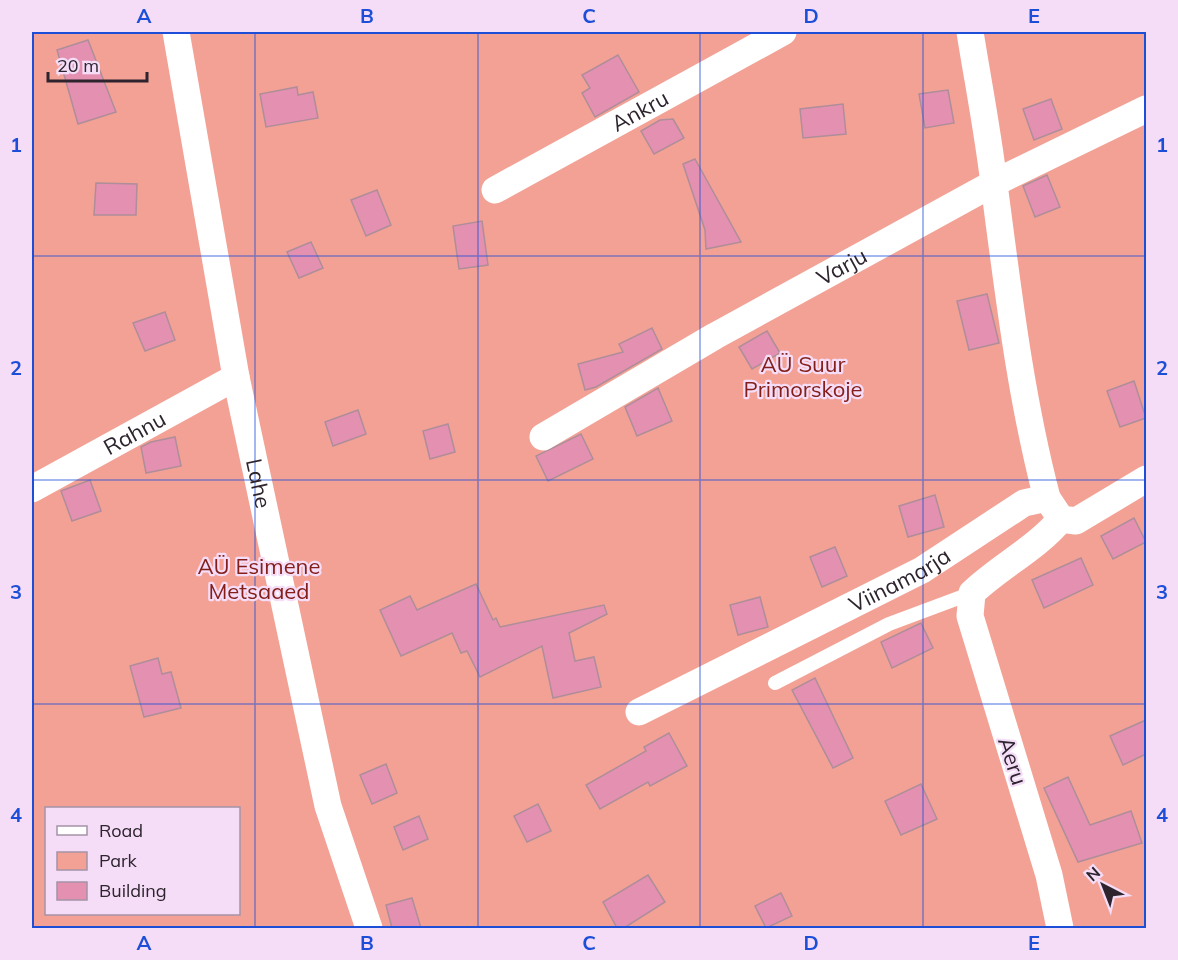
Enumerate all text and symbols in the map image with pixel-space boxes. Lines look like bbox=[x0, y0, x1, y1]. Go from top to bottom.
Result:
text: A bbox=[137, 3, 152, 28]
text: B bbox=[360, 3, 374, 28]
text: C bbox=[582, 3, 596, 28]
text: D bbox=[803, 3, 819, 28]
text: E bbox=[1028, 3, 1040, 28]
scale bar bbox=[48, 45, 147, 83]
text: 20 m bbox=[57, 54, 99, 77]
street label: Ankru bbox=[606, 84, 673, 138]
text: 1 bbox=[10, 132, 22, 157]
text: 1 bbox=[1156, 132, 1168, 157]
street label: Varju bbox=[812, 241, 872, 292]
park label: AÜ Suur Primorskoje bbox=[744, 350, 862, 403]
text: 2 bbox=[10, 355, 22, 380]
text: 2 bbox=[1156, 355, 1168, 380]
street label: Rahnu bbox=[98, 404, 171, 461]
street label: Lahe bbox=[240, 456, 278, 511]
street label: Viinamarja bbox=[844, 541, 955, 618]
park label: AÜ Esimene Metsaaed bbox=[198, 552, 320, 605]
text: 3 bbox=[10, 579, 22, 604]
text: 3 bbox=[1156, 579, 1168, 604]
street label: Aeru bbox=[992, 734, 1034, 788]
text: 4 bbox=[10, 802, 22, 827]
text: 4 bbox=[1156, 802, 1168, 827]
legend bbox=[45, 807, 240, 915]
text: Road bbox=[99, 819, 143, 842]
text: Park bbox=[99, 849, 138, 872]
north arrow bbox=[1073, 855, 1133, 915]
text: N bbox=[1082, 862, 1104, 885]
text: Building bbox=[99, 879, 167, 902]
text: A bbox=[137, 930, 152, 955]
text: B bbox=[360, 930, 374, 955]
text: C bbox=[582, 930, 596, 955]
text: D bbox=[803, 930, 819, 955]
text: E bbox=[1028, 930, 1040, 955]

